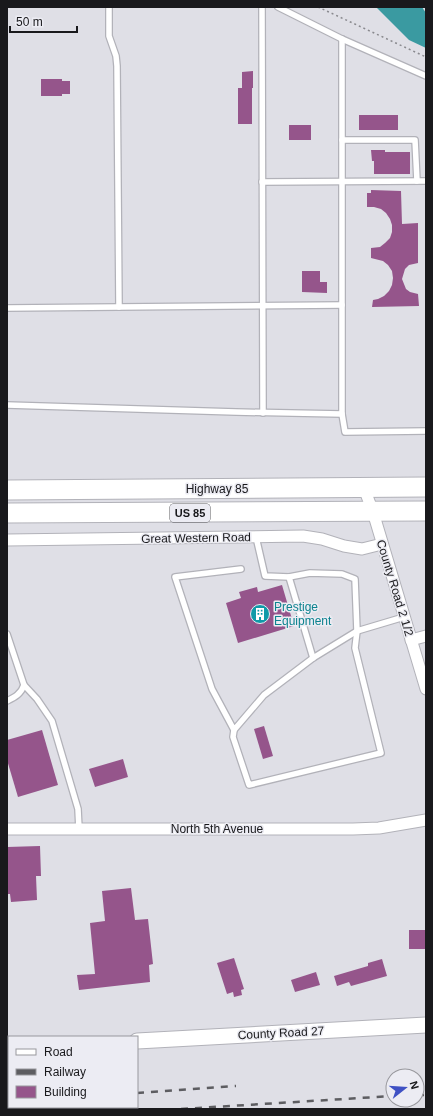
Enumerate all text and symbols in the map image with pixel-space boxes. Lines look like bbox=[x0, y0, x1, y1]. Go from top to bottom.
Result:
scale bar bbox=[10, 8, 77, 34]
text: 50 m bbox=[16, 15, 43, 29]
street label: Highway 85 bbox=[186, 482, 249, 496]
road number: US 85 bbox=[170, 504, 210, 522]
street label: Great Western Road bbox=[141, 530, 251, 546]
street label: County Road 2 1/2 bbox=[374, 538, 416, 638]
place label: Prestige Equipment bbox=[274, 600, 332, 628]
building icon: Prestige Equipment bbox=[249, 603, 271, 625]
street label: North 5th Avenue bbox=[171, 822, 264, 836]
street label: County Road 27 bbox=[237, 1024, 325, 1042]
legend bbox=[8, 1036, 138, 1108]
text: Road bbox=[44, 1045, 73, 1059]
text: Railway bbox=[44, 1065, 86, 1079]
north arrow bbox=[385, 1068, 425, 1108]
text: N bbox=[408, 1080, 421, 1091]
text: Building bbox=[44, 1085, 87, 1099]

